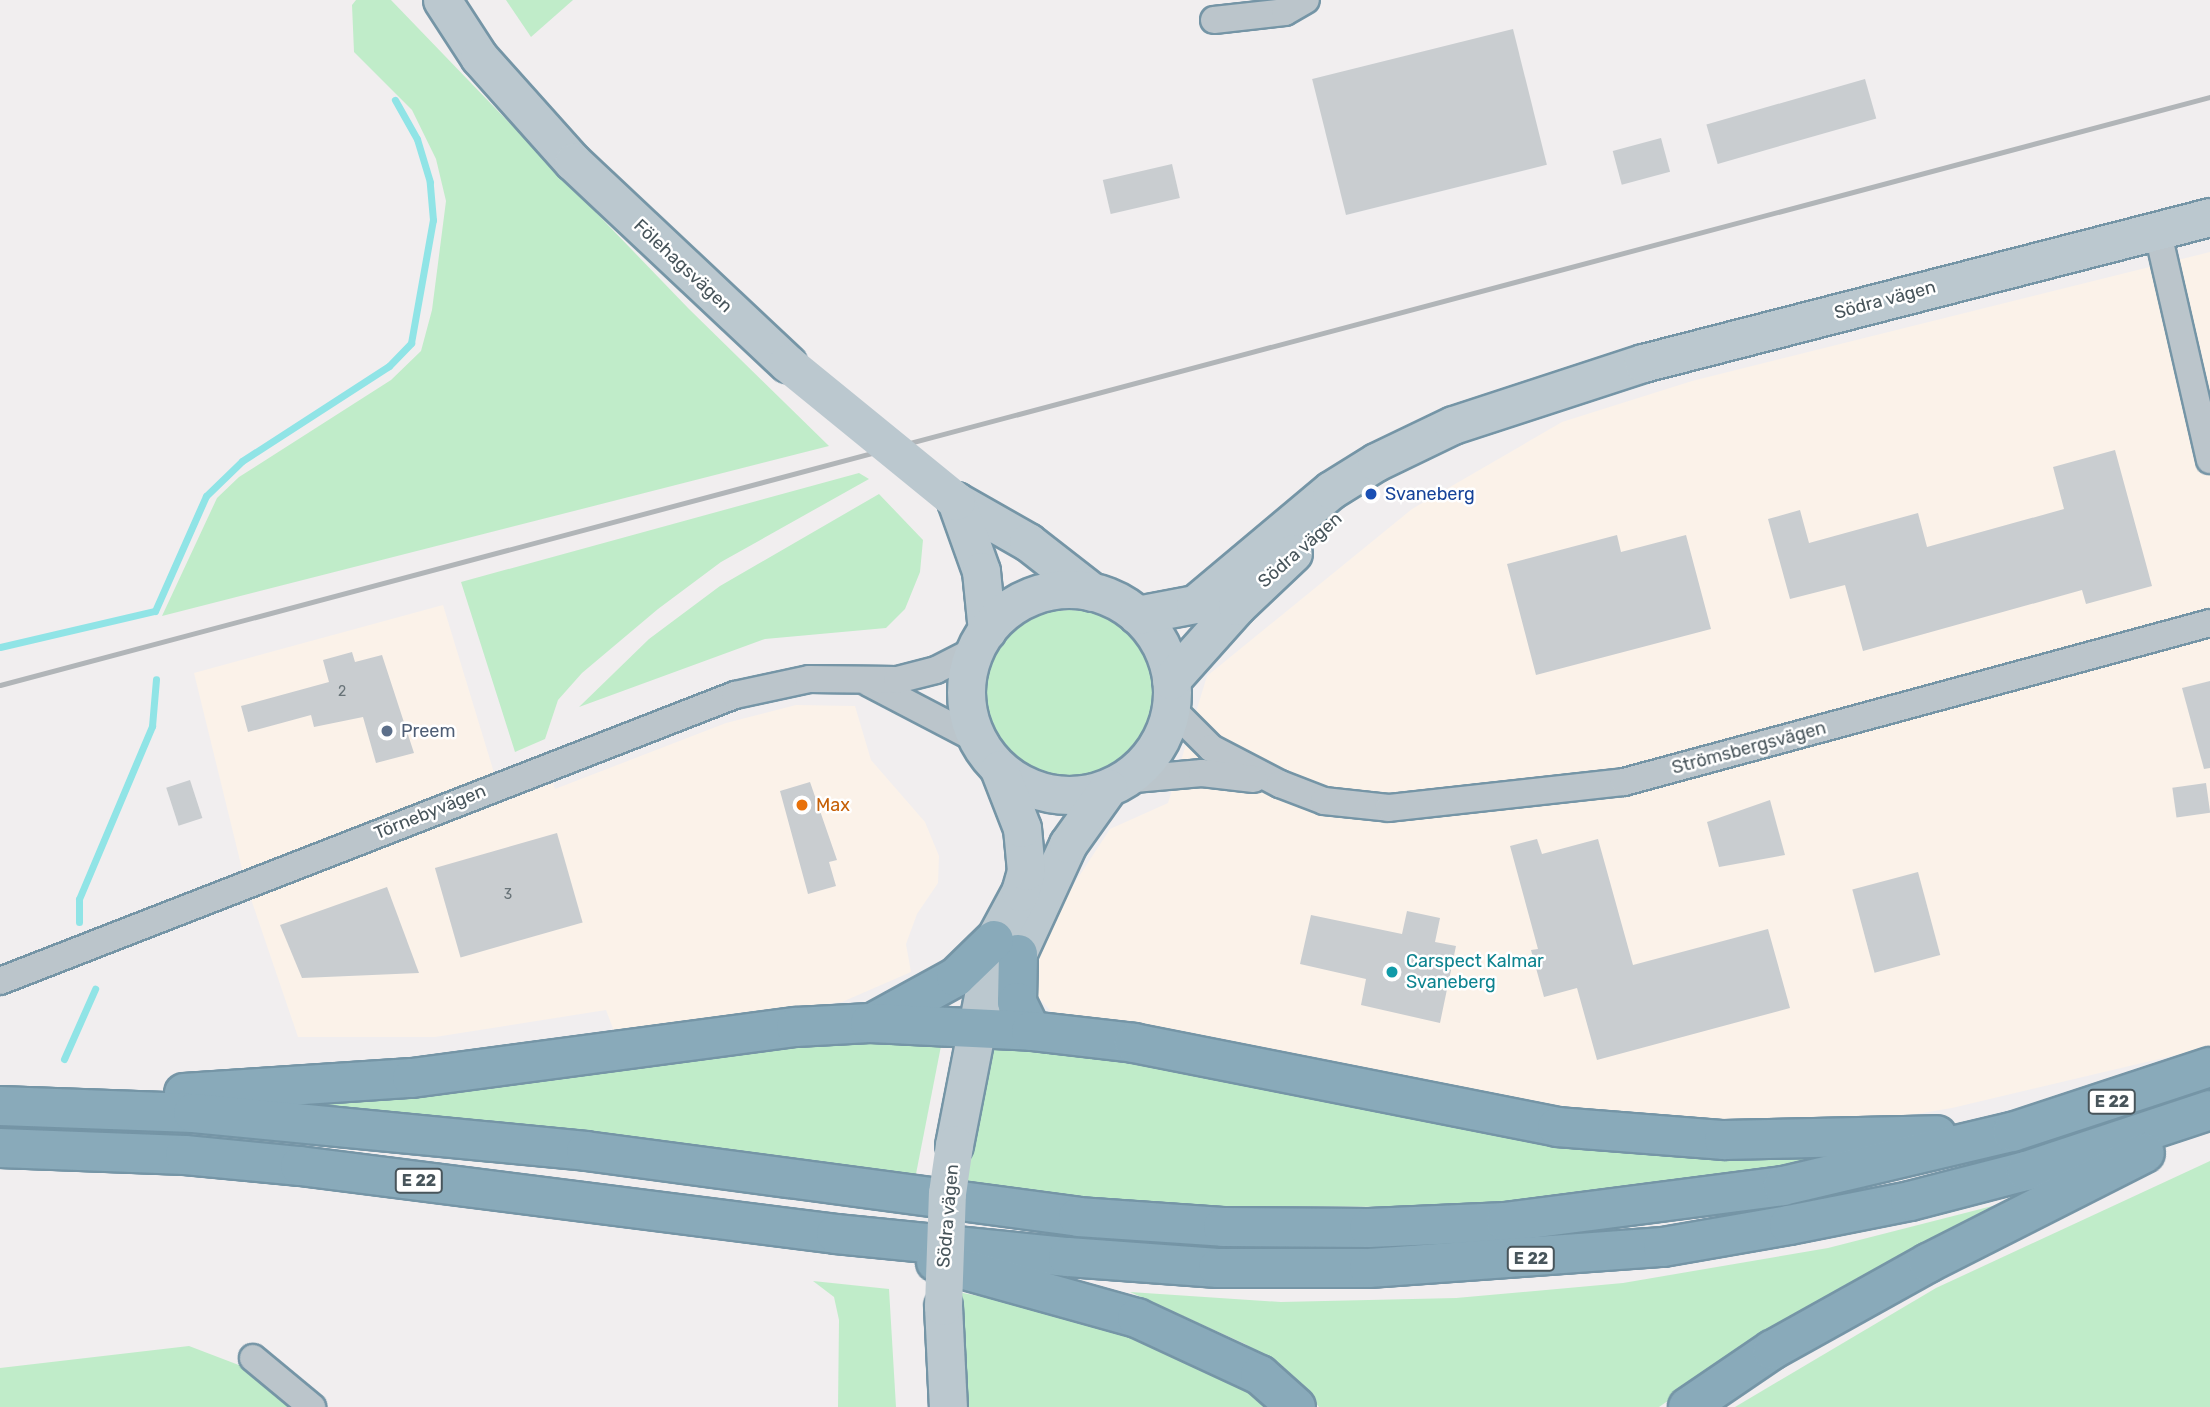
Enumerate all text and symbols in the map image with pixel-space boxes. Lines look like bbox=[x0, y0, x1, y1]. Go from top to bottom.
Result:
street label: Fölehagsvägen bbox=[629, 215, 737, 317]
street label: Södra vägen bbox=[1832, 276, 1938, 324]
place label: Svaneberg bbox=[1385, 483, 1475, 505]
marker: Svaneberg bbox=[1363, 486, 1379, 502]
street label: Södra vägen bbox=[1253, 508, 1347, 592]
house number: 2 bbox=[338, 684, 346, 700]
street label: Strömsbergsvägen bbox=[1670, 717, 1828, 779]
place label: Preem bbox=[401, 720, 455, 742]
marker: Preem bbox=[379, 723, 395, 739]
street label: Törnebyvägen bbox=[371, 780, 489, 844]
place label: Max bbox=[816, 794, 850, 816]
marker: Max bbox=[794, 797, 810, 813]
house number: 3 bbox=[504, 887, 512, 903]
place label: Carspect Kalmar Svaneberg bbox=[1406, 951, 1544, 993]
marker: Carspect Kalmar Svaneberg bbox=[1384, 964, 1400, 980]
road number: E 22 bbox=[2088, 1090, 2136, 1114]
street label: Södra vägen bbox=[933, 1163, 963, 1269]
road number: E 22 bbox=[394, 1168, 444, 1194]
road number: E 22 bbox=[1506, 1246, 1556, 1272]

